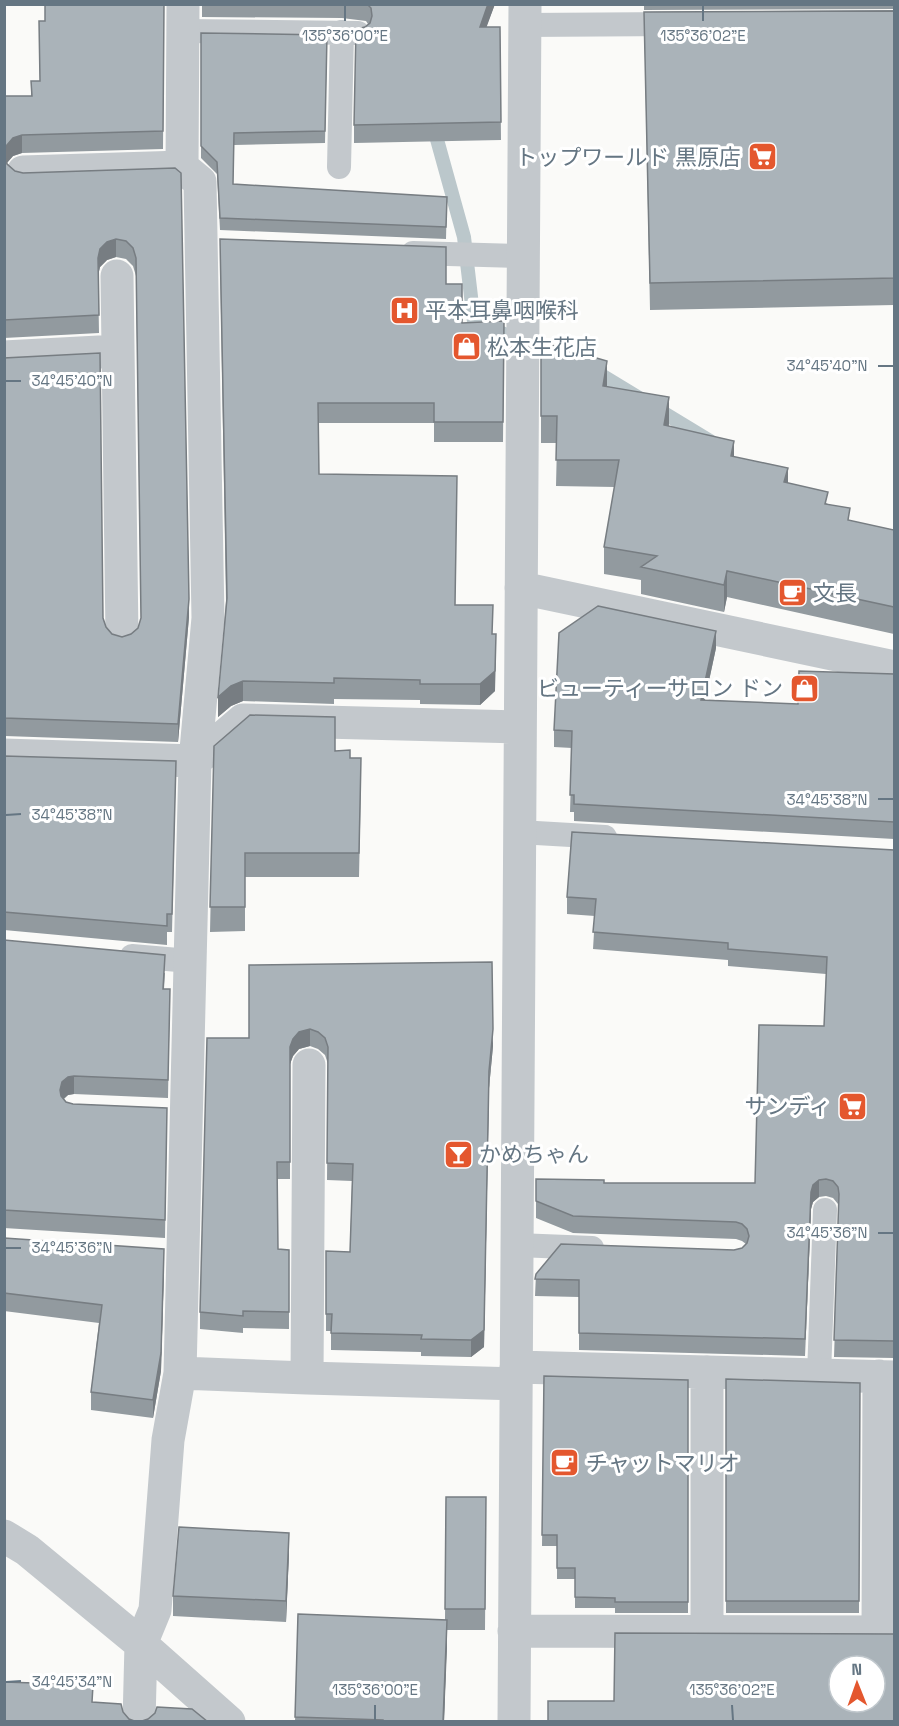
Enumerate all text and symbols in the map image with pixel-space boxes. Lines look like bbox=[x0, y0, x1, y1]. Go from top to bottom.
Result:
text: 135°36'00"E bbox=[302, 26, 388, 45]
text: 135°36'02"E bbox=[660, 26, 746, 45]
supermarket icon: トップワールド 黒原店 bbox=[746, 141, 778, 173]
place label: トップワールド 黒原店 bbox=[515, 143, 741, 171]
hospital icon: 平本耳鼻咽喉科 bbox=[388, 294, 420, 326]
place label: 平本耳鼻咽喉科 bbox=[425, 296, 579, 324]
shop icon: 松本生花店 bbox=[450, 331, 482, 363]
place label: 松本生花店 bbox=[487, 333, 597, 361]
text: 34°45'40"N bbox=[787, 356, 867, 375]
text: 34°45'40"N bbox=[32, 371, 112, 390]
cafe icon: 文長 bbox=[776, 577, 808, 609]
place label: 文長 bbox=[813, 579, 857, 607]
shop icon: ビューティーサロン ドン bbox=[788, 672, 820, 704]
place label: ビューティーサロン ドン bbox=[537, 674, 783, 702]
text: 34°45'38"N bbox=[786, 790, 868, 809]
text: 34°45'38"N bbox=[31, 805, 113, 824]
supermarket icon: サンディ bbox=[836, 1090, 868, 1122]
place label: サンディ bbox=[745, 1092, 831, 1120]
bar icon: かめちゃん bbox=[442, 1138, 474, 1170]
place label: かめちゃん bbox=[479, 1140, 589, 1168]
text: 34°45'36"N bbox=[787, 1223, 867, 1242]
text: 34°45'36"N bbox=[32, 1238, 112, 1257]
cafe icon: チャットマリオ bbox=[549, 1447, 581, 1479]
place label: チャットマリオ bbox=[586, 1449, 740, 1477]
north arrow bbox=[827, 1654, 887, 1714]
text: N bbox=[851, 1659, 862, 1680]
text: 34°45'34"N bbox=[32, 1672, 112, 1691]
text: 135°36'00"E bbox=[332, 1680, 418, 1699]
text: 135°36'02"E bbox=[689, 1680, 775, 1699]

